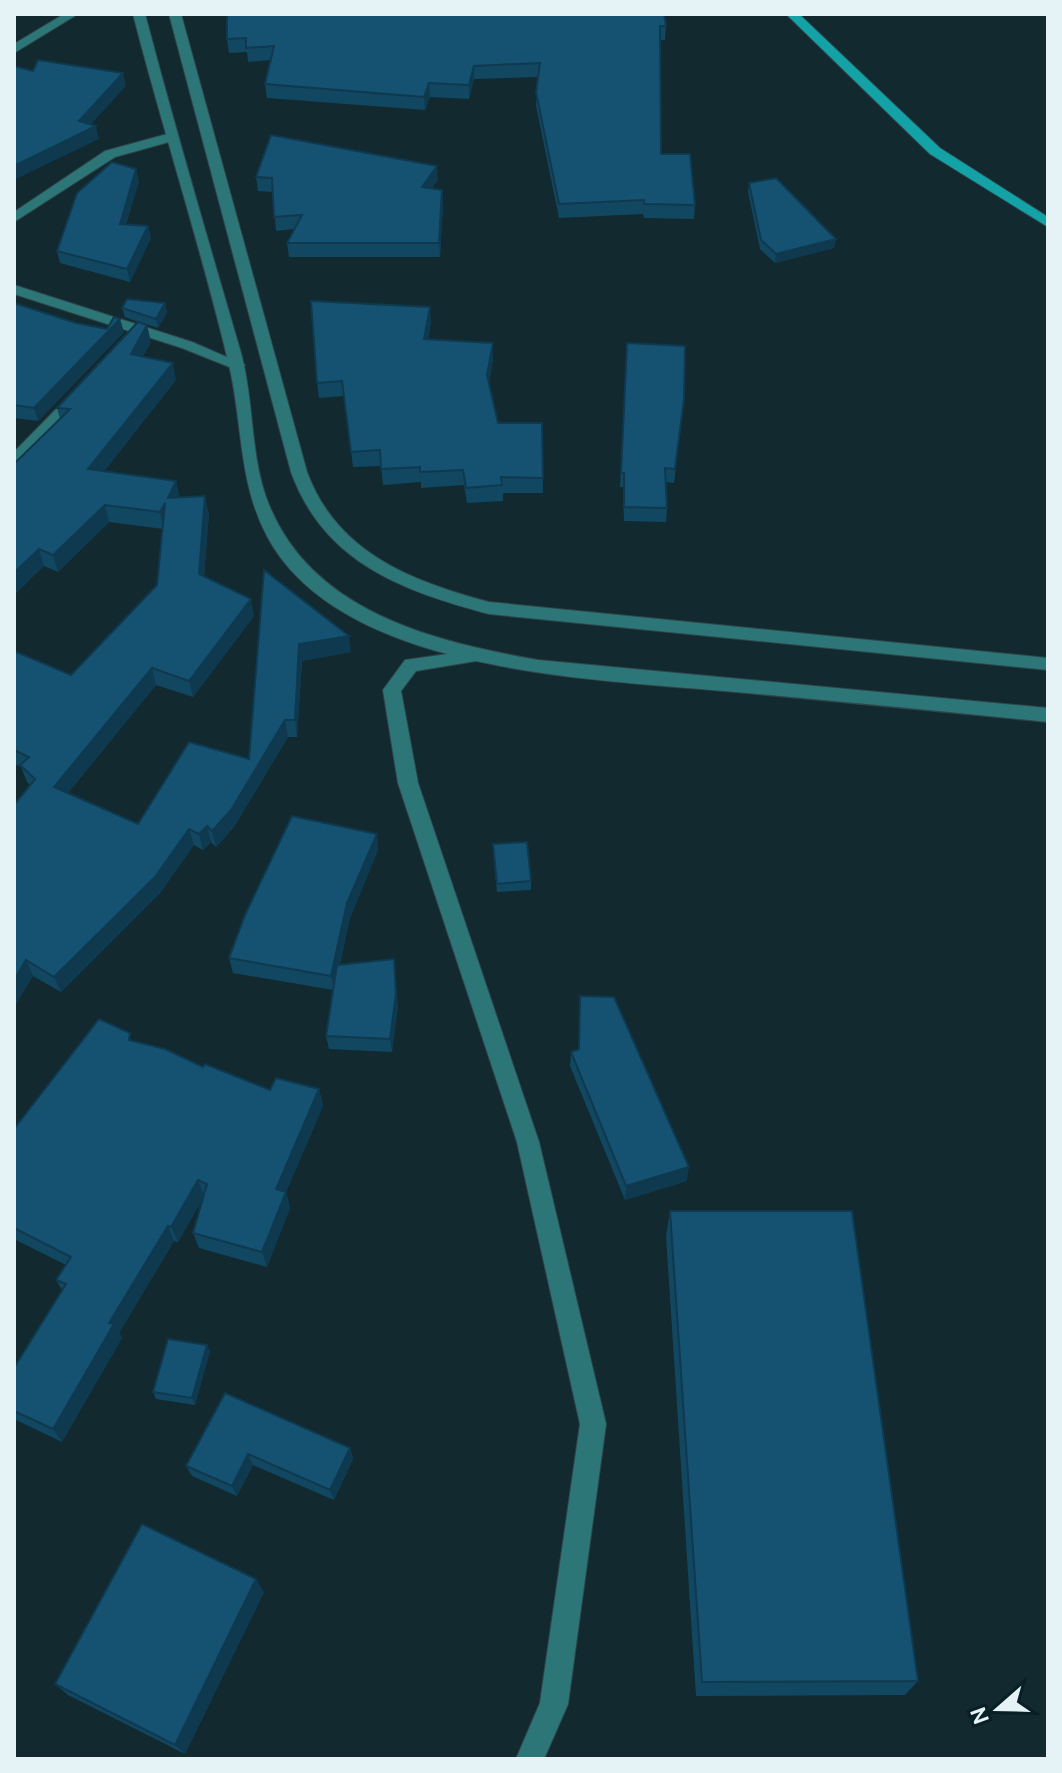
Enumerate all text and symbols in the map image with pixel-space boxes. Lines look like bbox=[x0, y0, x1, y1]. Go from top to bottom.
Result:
north arrow bbox=[958, 1669, 1038, 1749]
text: N bbox=[964, 1704, 993, 1728]

